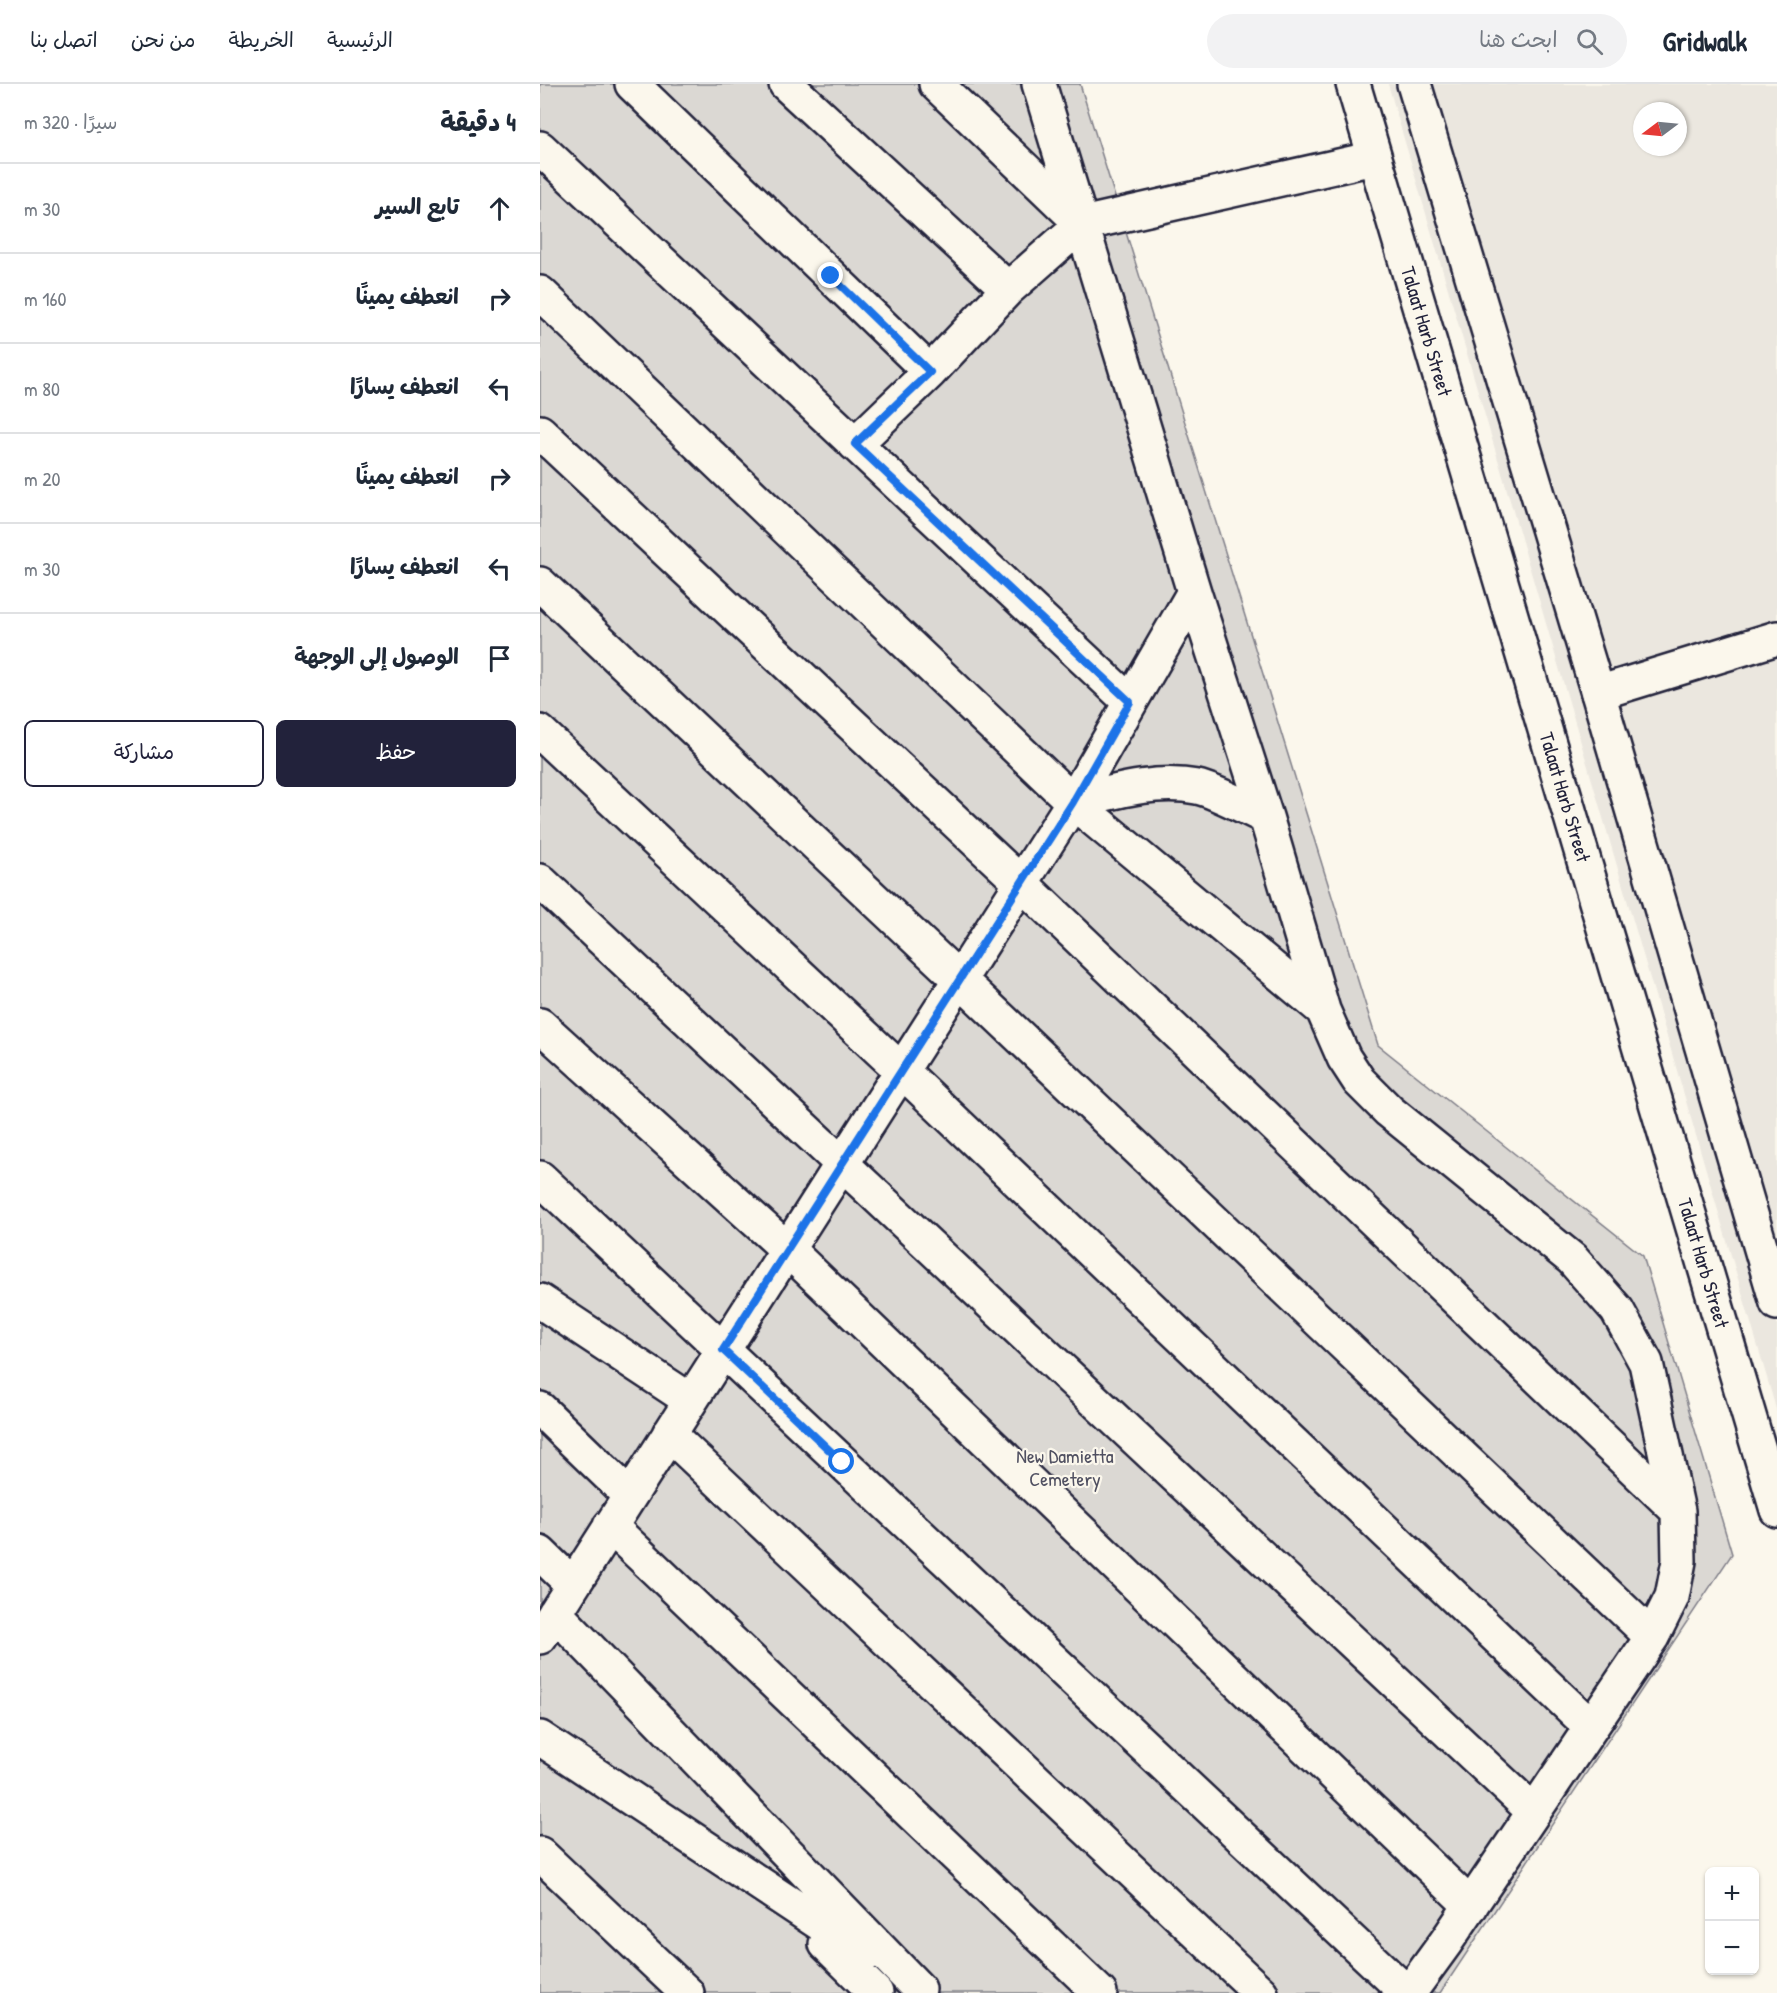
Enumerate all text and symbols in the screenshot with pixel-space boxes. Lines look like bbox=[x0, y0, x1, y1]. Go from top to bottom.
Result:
search box bbox=[1207, 14, 1627, 68]
text: Gridwalk bbox=[1663, 22, 1747, 60]
text: ابحث هنا bbox=[1479, 24, 1558, 54]
text: اتصل بنا bbox=[30, 25, 98, 54]
text: من نحن bbox=[131, 25, 195, 54]
text: الخريطة bbox=[228, 25, 294, 54]
text: الرئيسية bbox=[327, 25, 393, 54]
icon: search bbox=[1573, 25, 1606, 58]
north arrow bbox=[1633, 102, 1687, 156]
text: 4 دقيقة bbox=[440, 104, 516, 139]
text: سيرًا · 320 m bbox=[24, 108, 118, 135]
text: تابع السير bbox=[376, 191, 459, 221]
icon: ahead bbox=[483, 192, 516, 225]
text: 30 m bbox=[24, 195, 60, 222]
route end bbox=[817, 262, 843, 288]
street label: Talaat Harb Street bbox=[1395, 263, 1459, 400]
text: انعطف يمينًا bbox=[356, 281, 459, 311]
icon: right bbox=[483, 282, 516, 315]
text: 160 m bbox=[24, 285, 66, 312]
text: انعطف يسارًا bbox=[350, 371, 459, 401]
icon: left bbox=[483, 372, 516, 405]
text: 80 m bbox=[24, 375, 60, 402]
text: انعطف يمينًا bbox=[356, 461, 459, 491]
icon: right bbox=[483, 462, 516, 495]
text: 20 m bbox=[24, 465, 61, 492]
text: انعطف يسارًا bbox=[350, 551, 459, 581]
icon: left bbox=[483, 552, 516, 585]
text: 30 m bbox=[24, 555, 60, 582]
text: الوصول إلى الوجهة bbox=[294, 641, 459, 671]
icon: arrive bbox=[483, 642, 516, 675]
button: مشاركة bbox=[24, 720, 264, 787]
button: حفظ bbox=[276, 720, 516, 787]
street label: Talaat Harb Street bbox=[1533, 729, 1598, 866]
street label: Talaat Harb Street bbox=[1672, 1195, 1736, 1332]
park label: New Damietta Cemetery bbox=[1016, 1442, 1114, 1492]
route start bbox=[828, 1448, 854, 1474]
map controls bbox=[1705, 1867, 1759, 1975]
button: + bbox=[1705, 1867, 1759, 1921]
button: − bbox=[1705, 1921, 1759, 1975]

